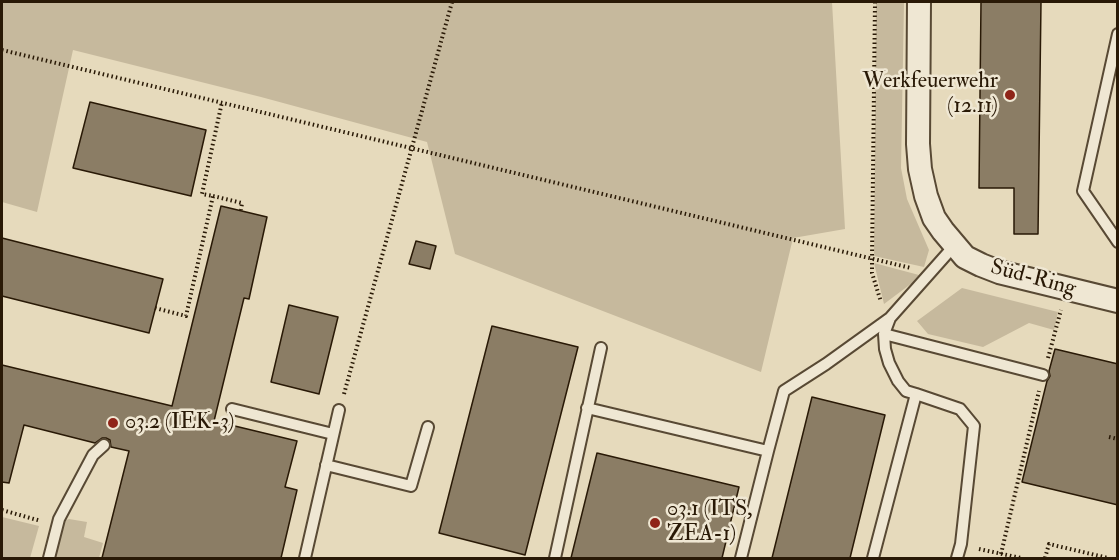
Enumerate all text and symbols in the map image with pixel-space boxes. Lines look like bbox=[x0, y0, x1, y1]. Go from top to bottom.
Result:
place label: Werkfeuerwehr (12.11) bbox=[862, 69, 998, 120]
marker: Werkfeuerwehr (12.11) bbox=[1003, 88, 1017, 102]
street label: Süd-Ring bbox=[987, 255, 1079, 303]
place label: 03.2 (IEK-3) bbox=[125, 410, 235, 436]
marker: 03.2 (IEK-3) bbox=[106, 416, 120, 430]
place label: 03.1 (ITS, ZEA-1) bbox=[667, 497, 752, 548]
marker: 03.1 (ITS, ZEA-1) bbox=[648, 516, 662, 530]

